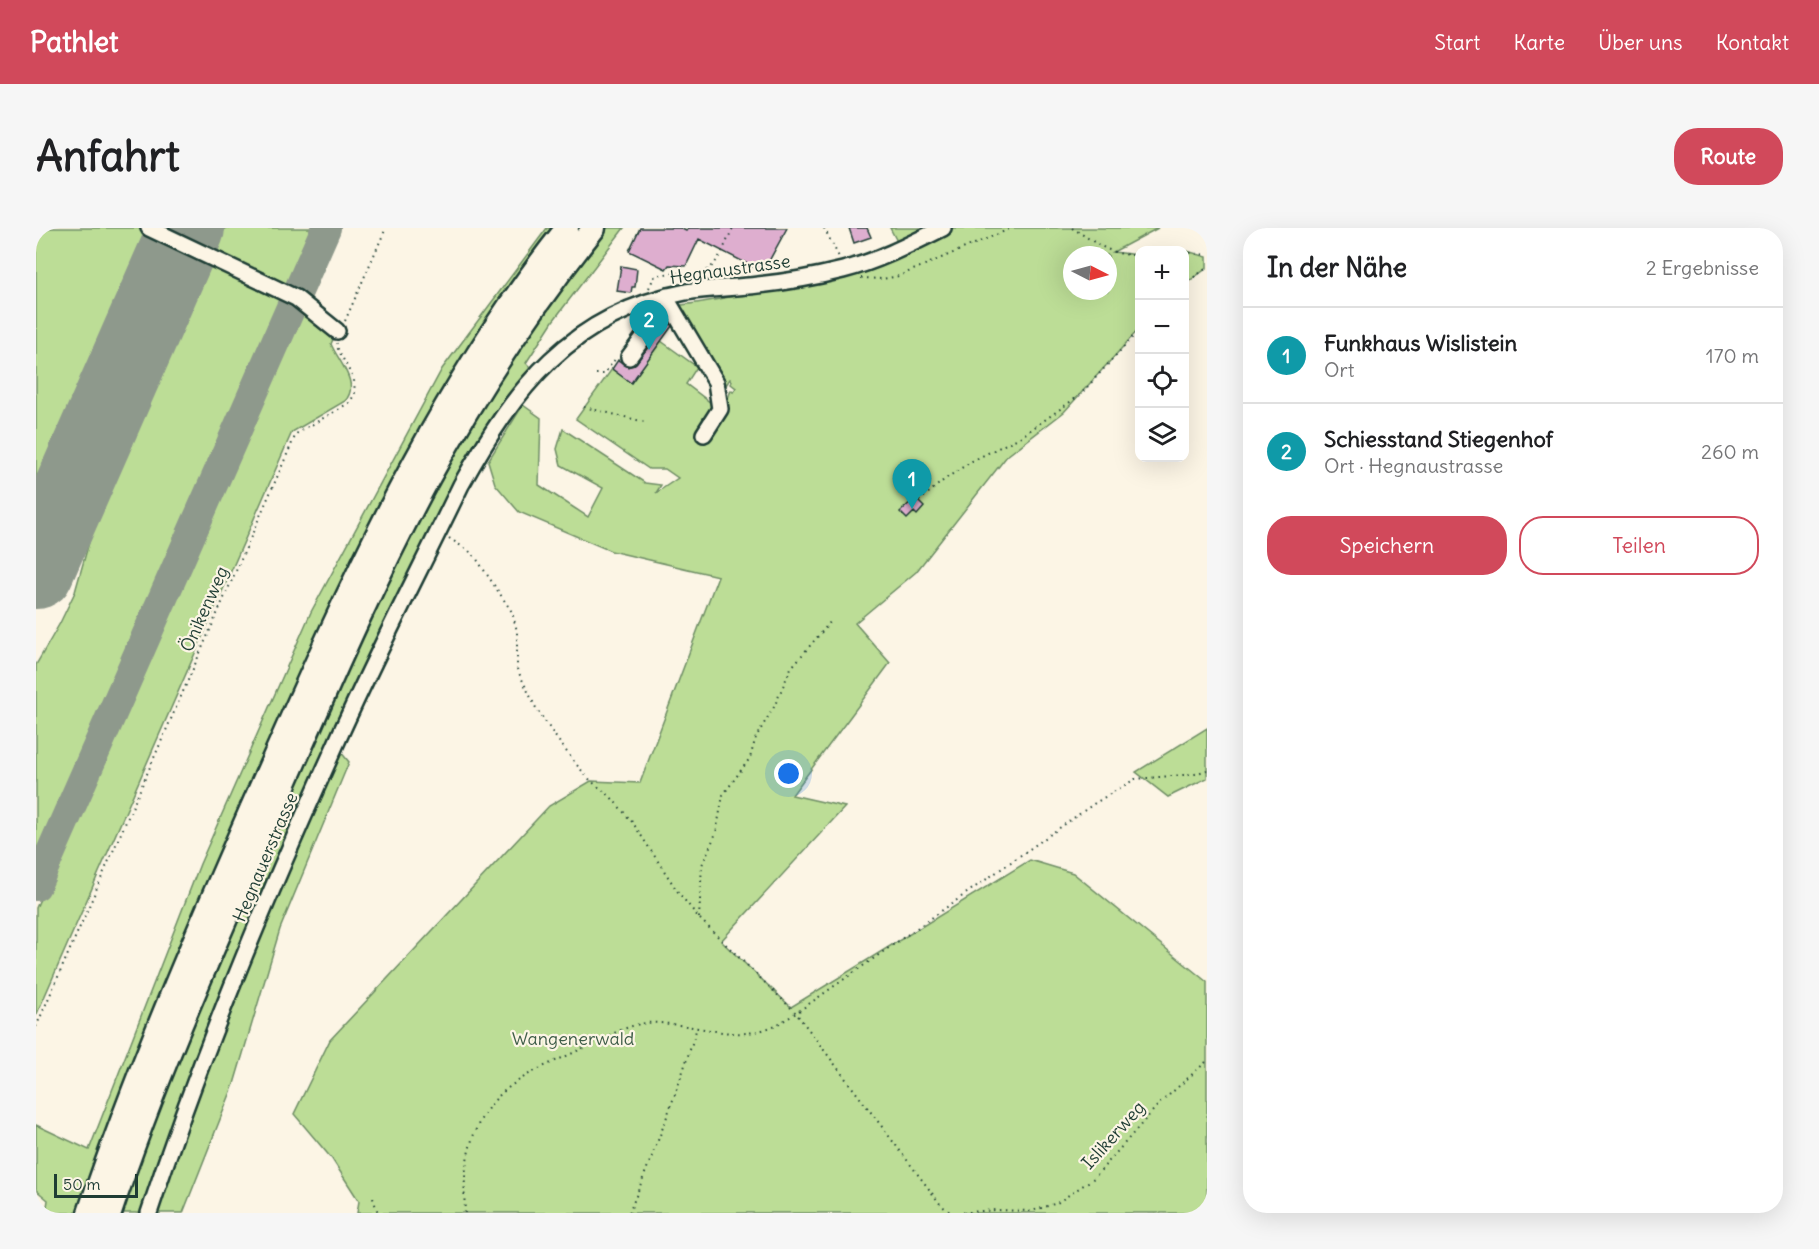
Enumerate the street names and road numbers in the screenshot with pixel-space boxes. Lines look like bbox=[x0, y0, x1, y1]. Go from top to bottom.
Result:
street label: Hegnaustrasse bbox=[668, 249, 792, 289]
street label: Önikenweg bbox=[175, 563, 233, 655]
street label: Hegnauerstrasse bbox=[227, 789, 303, 925]
street label: Islikerweg bbox=[1076, 1096, 1150, 1174]

